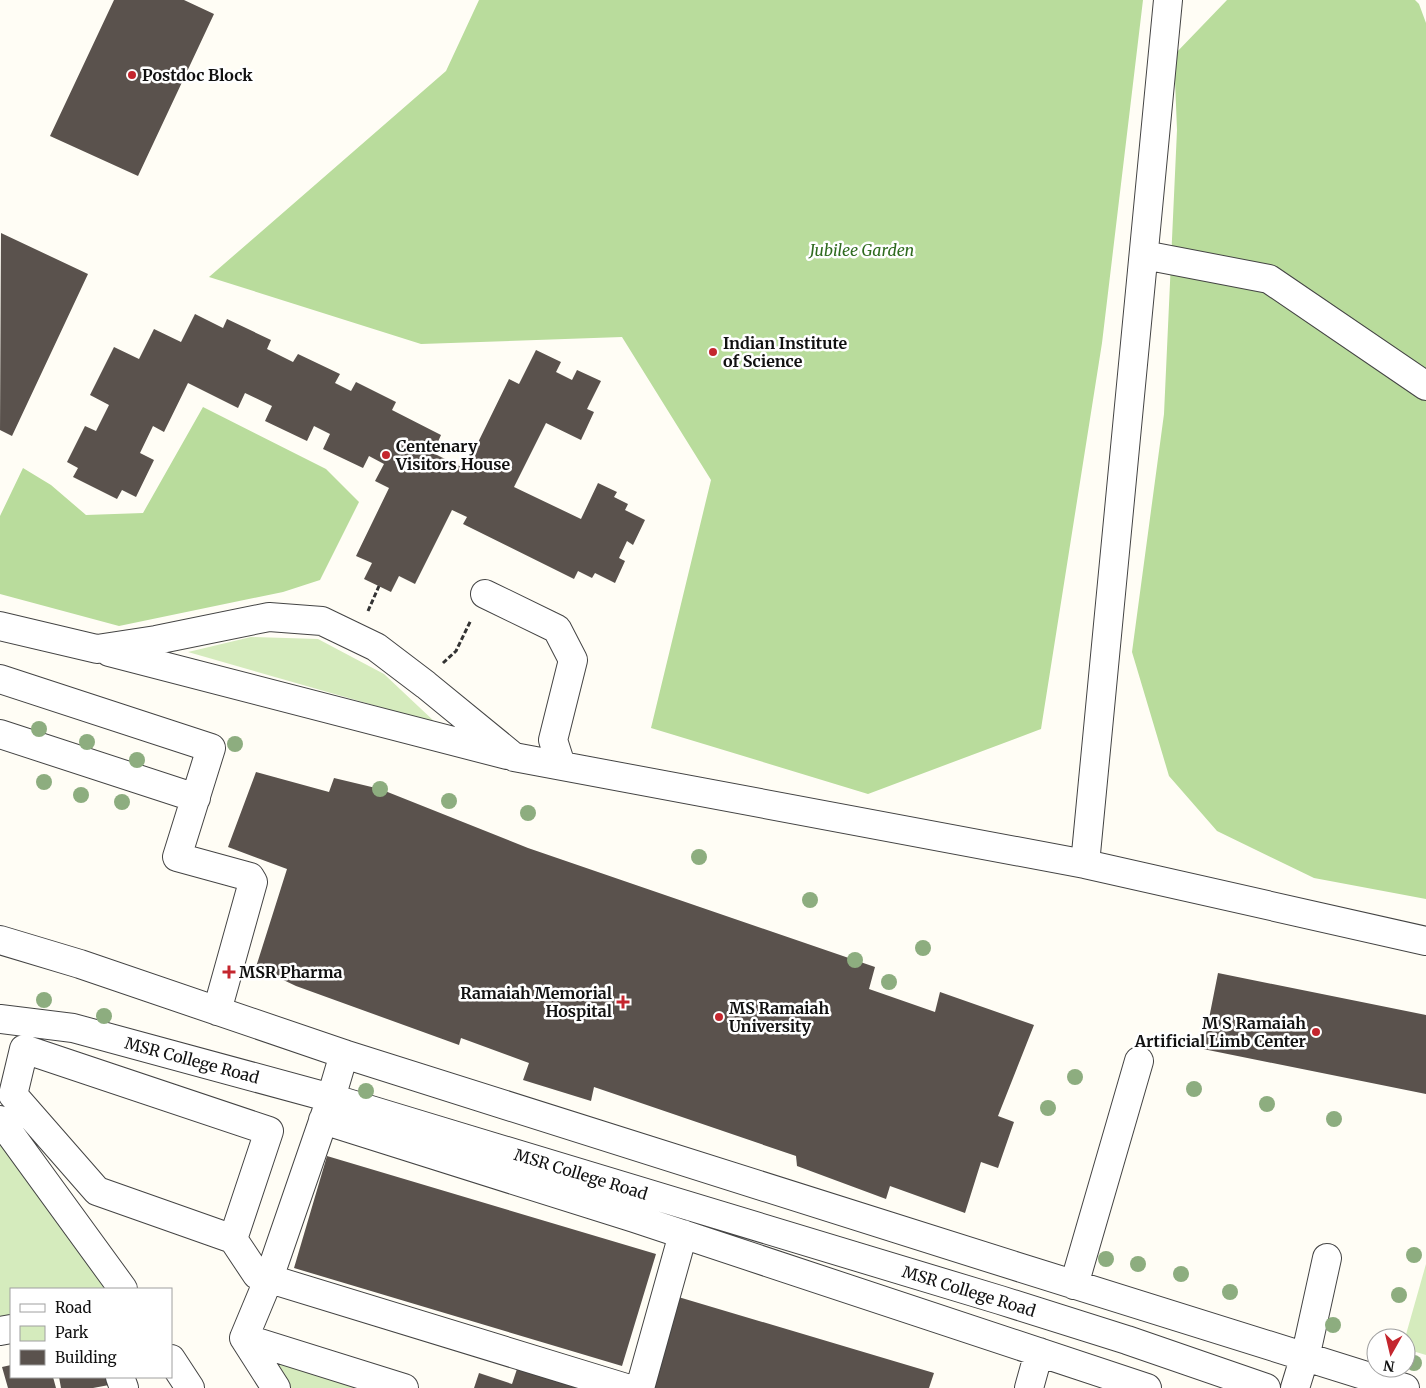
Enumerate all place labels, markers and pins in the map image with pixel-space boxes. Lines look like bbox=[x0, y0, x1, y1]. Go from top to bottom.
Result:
place label: Postdoc Block bbox=[142, 65, 253, 85]
marker: Postdoc Block bbox=[126, 69, 138, 81]
place label: Indian Institute of Science bbox=[723, 333, 847, 371]
marker: Indian Institute of Science bbox=[707, 346, 719, 358]
place label: Centenary Visitors House bbox=[395, 436, 511, 474]
marker: Centenary Visitors House bbox=[380, 449, 392, 461]
place label: MSR Pharma bbox=[239, 962, 343, 982]
marker: MSR Pharma bbox=[223, 966, 235, 978]
place label: Ramaiah Memorial Hospital bbox=[460, 983, 612, 1021]
marker: Ramaiah Memorial Hospital bbox=[616, 995, 630, 1009]
place label: MS Ramaiah University bbox=[729, 998, 829, 1036]
marker: MS Ramaiah University bbox=[713, 1011, 725, 1023]
place label: M S Ramaiah Artificial Limb Center bbox=[1134, 1013, 1307, 1051]
marker: M S Ramaiah Artificial Limb Center bbox=[1310, 1026, 1322, 1038]

